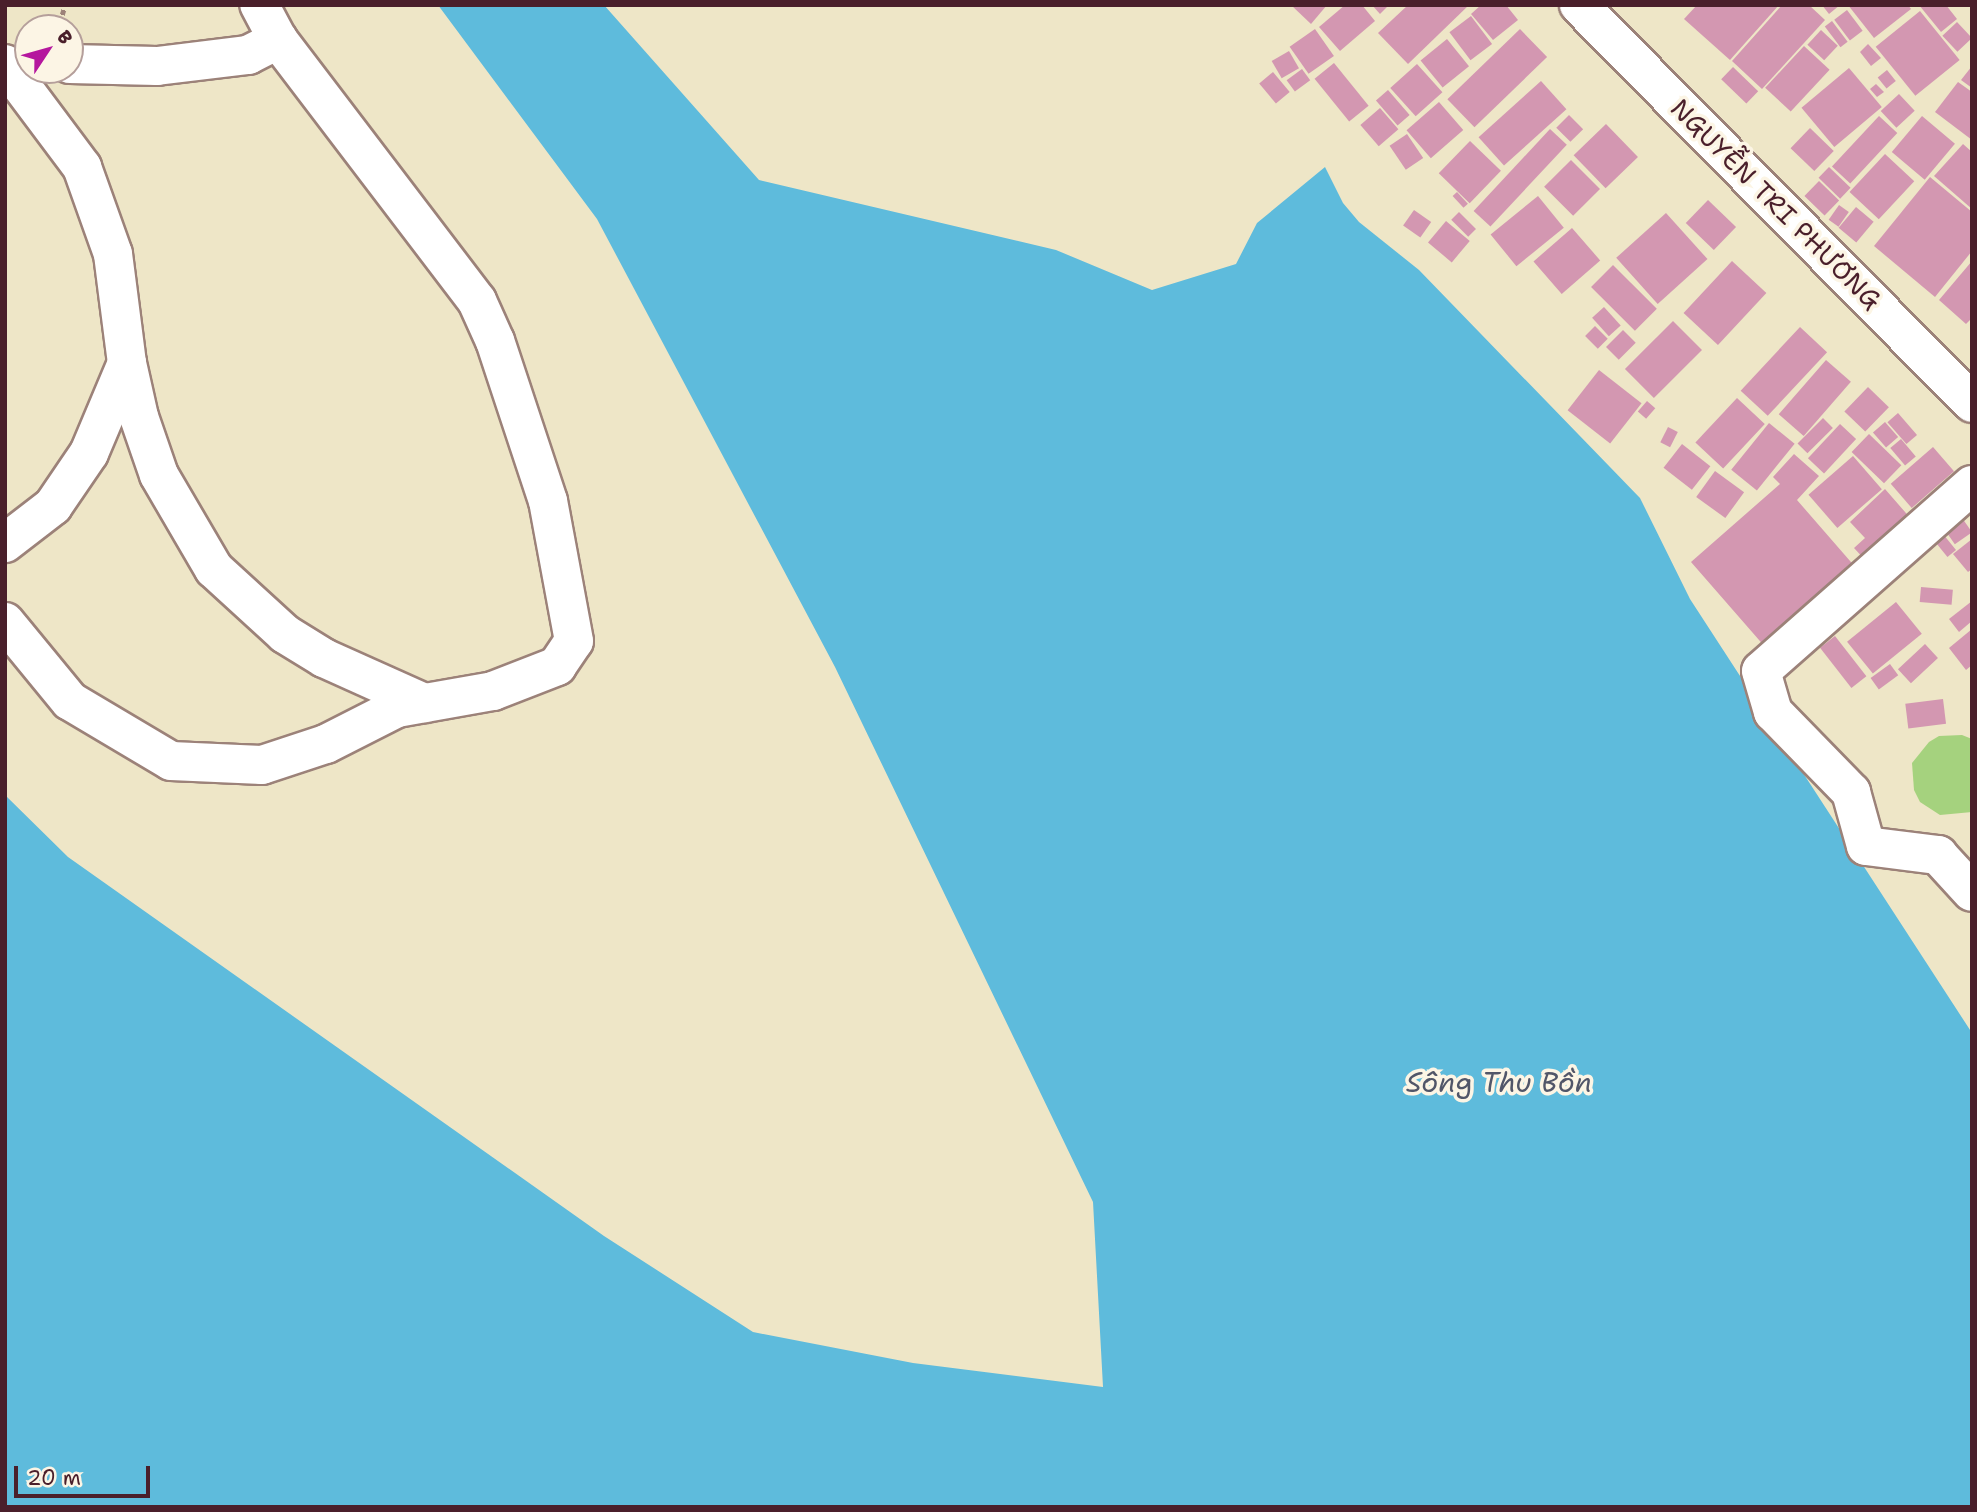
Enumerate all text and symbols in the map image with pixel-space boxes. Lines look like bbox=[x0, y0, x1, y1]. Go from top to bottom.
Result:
north arrow bbox=[14, 14, 84, 84]
text: B bbox=[51, 25, 78, 50]
street label: NGUYỄN TRI PHƯƠNG bbox=[1664, 92, 1888, 316]
water label: Sông Thu Bồn bbox=[1406, 1065, 1592, 1099]
scale bar bbox=[18, 1452, 154, 1496]
text: 20 m bbox=[27, 1464, 81, 1492]

